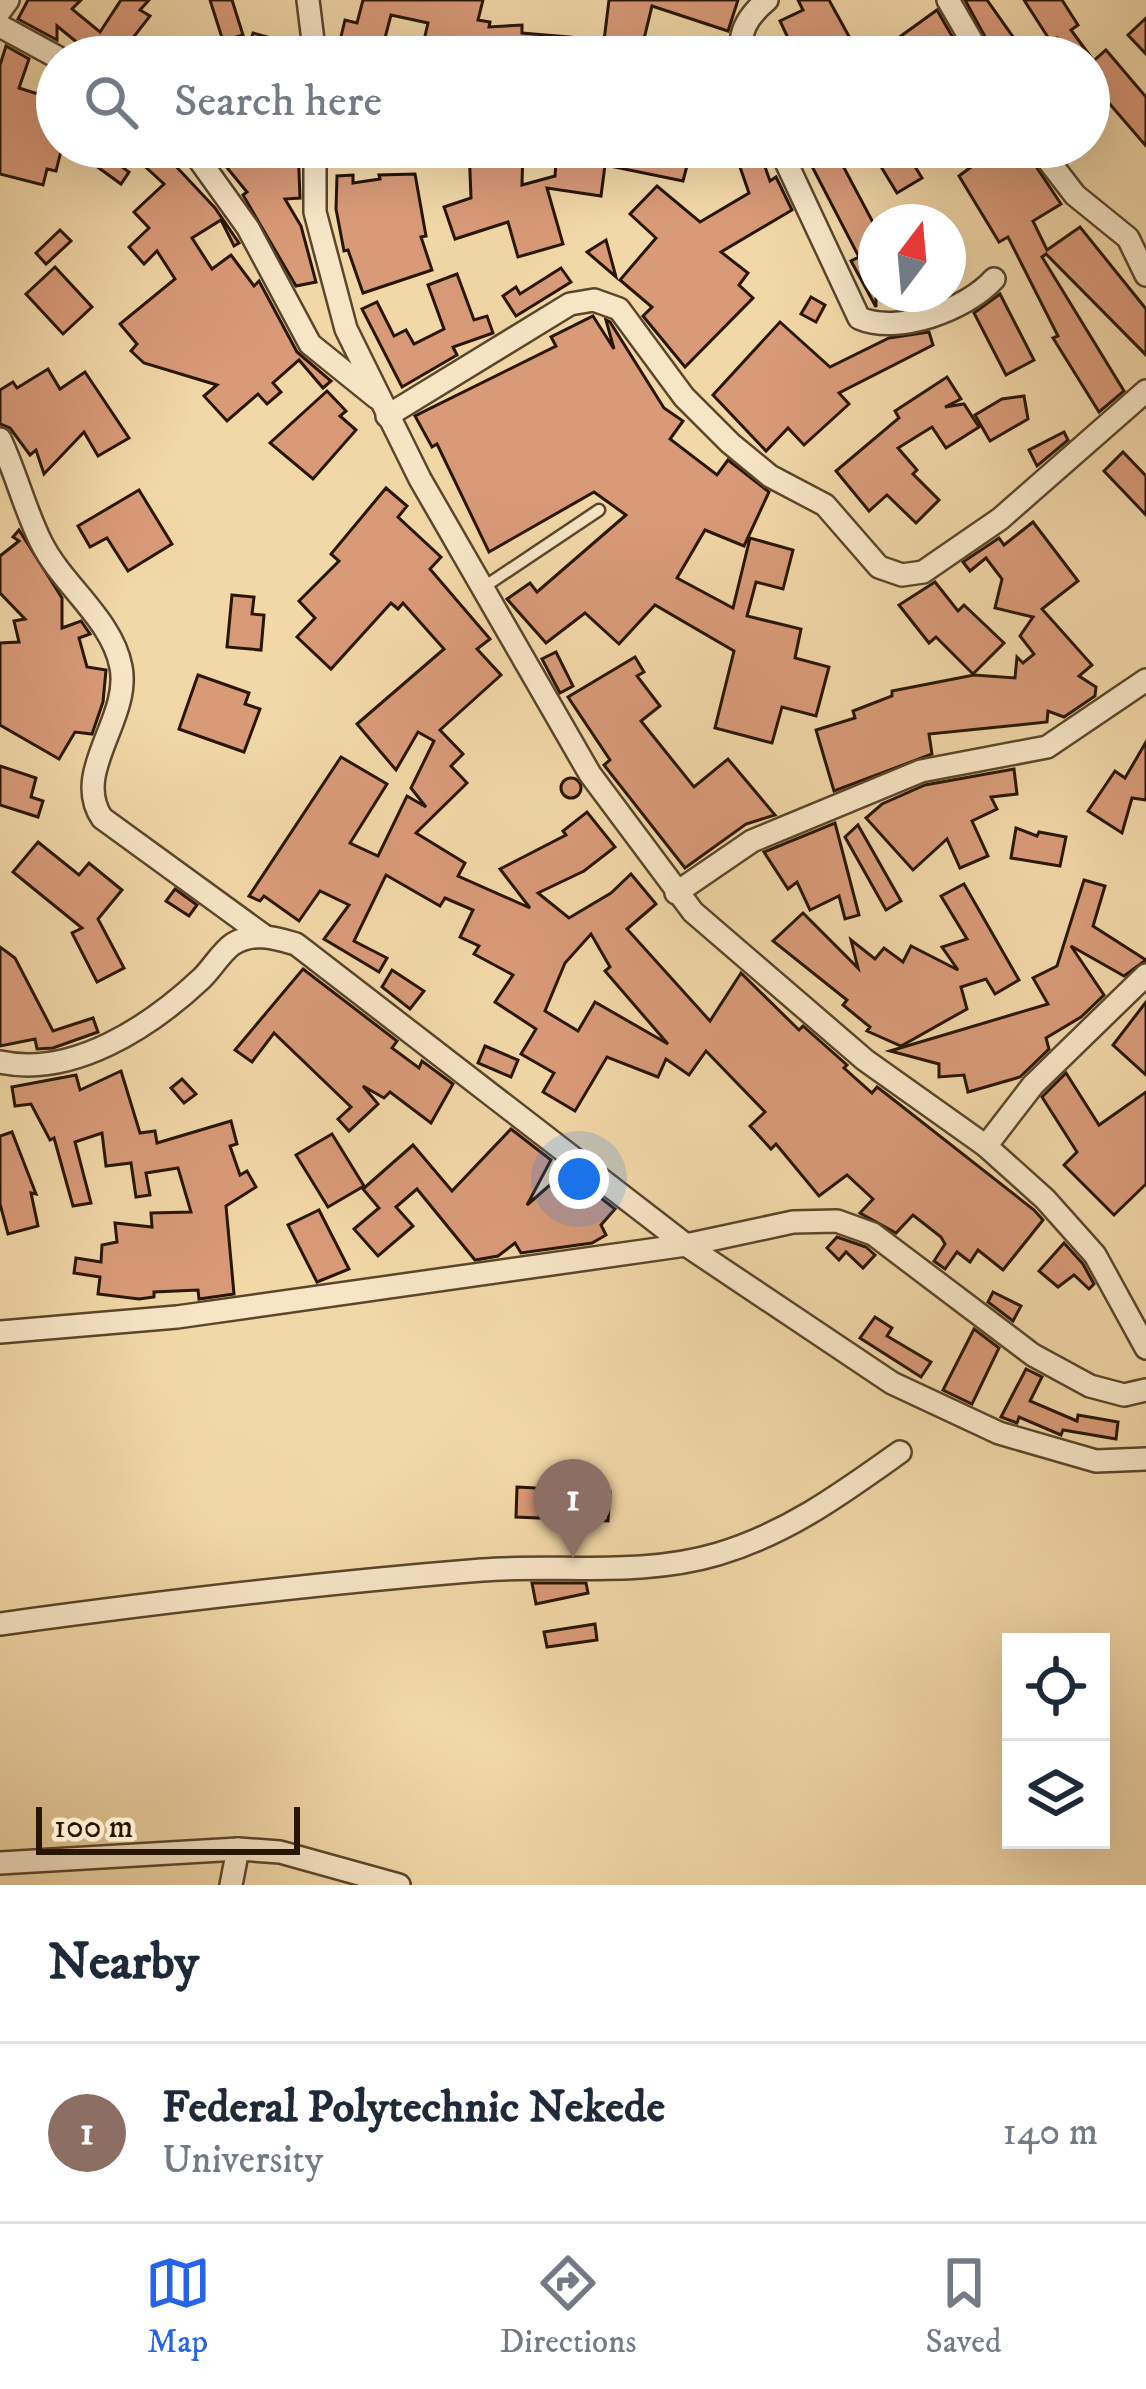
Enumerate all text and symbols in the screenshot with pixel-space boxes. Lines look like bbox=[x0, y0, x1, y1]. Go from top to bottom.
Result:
search box bbox=[36, 36, 1110, 168]
icon: search bbox=[78, 69, 144, 135]
text: Search here bbox=[174, 74, 382, 130]
north arrow bbox=[858, 204, 966, 312]
your location bbox=[549, 1149, 609, 1209]
pin: 1 bbox=[534, 1459, 612, 1558]
map controls bbox=[1002, 1633, 1110, 1849]
button: locate bbox=[1002, 1633, 1110, 1741]
button: layers bbox=[1002, 1741, 1110, 1849]
scale bar bbox=[36, 1801, 300, 1854]
text: 100 m bbox=[54, 1807, 133, 1848]
text: Nearby bbox=[48, 1931, 199, 1995]
text: Federal Polytechnic Nekede bbox=[162, 2080, 665, 2136]
text: 1 bbox=[80, 2108, 94, 2157]
text: 140 m bbox=[1003, 2108, 1098, 2157]
text: University bbox=[162, 2136, 323, 2185]
tab: Map bbox=[145, 2250, 211, 2363]
tab: Directions bbox=[500, 2250, 636, 2363]
tab: Saved bbox=[926, 2250, 1001, 2363]

